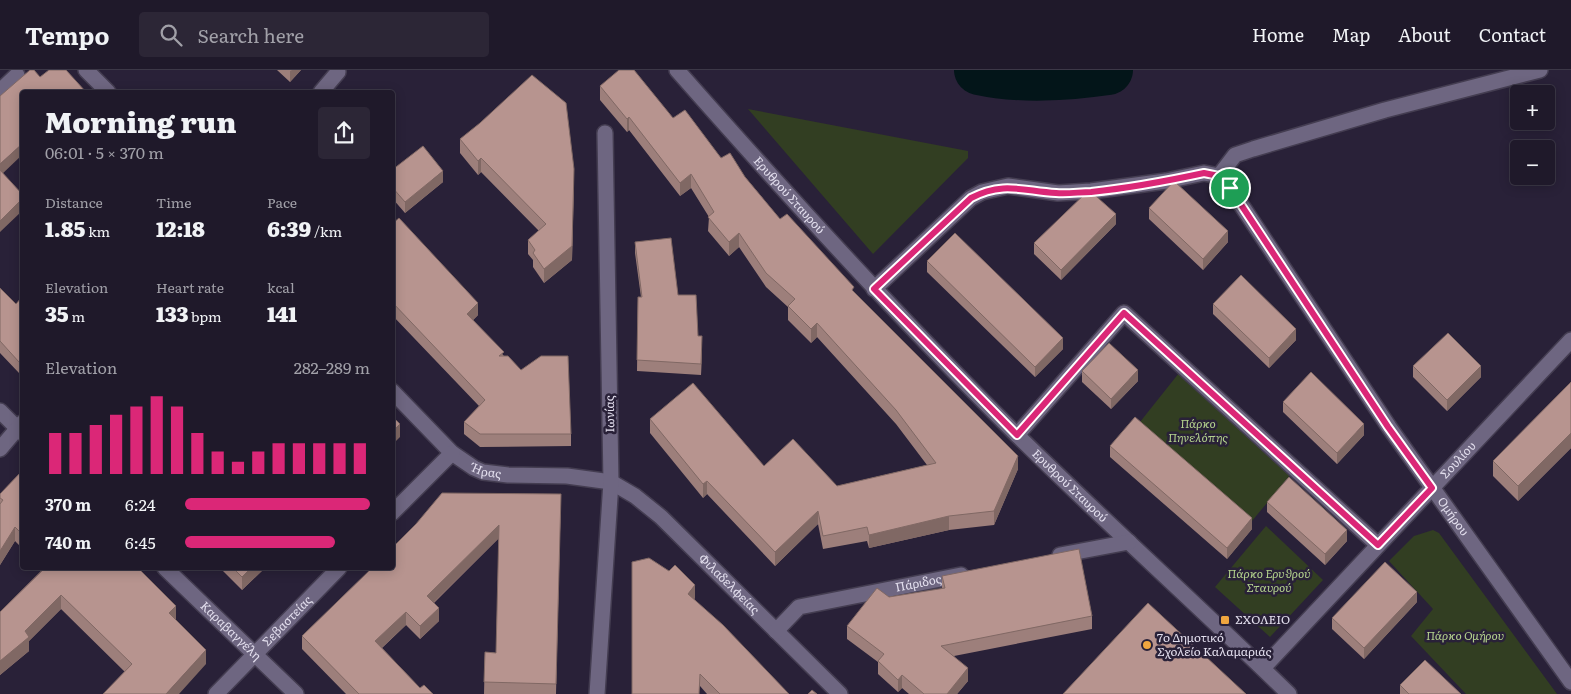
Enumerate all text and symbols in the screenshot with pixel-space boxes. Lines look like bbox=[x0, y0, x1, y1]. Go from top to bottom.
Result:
search box bbox=[139, 12, 489, 57]
text: Tempo bbox=[25, 17, 109, 52]
icon: search bbox=[157, 21, 185, 49]
text: Search here bbox=[197, 21, 304, 49]
text: Home bbox=[1252, 21, 1304, 48]
text: Map bbox=[1332, 21, 1370, 48]
text: About bbox=[1398, 21, 1451, 48]
text: Contact bbox=[1479, 21, 1546, 48]
map controls bbox=[1510, 85, 1555, 185]
button: + bbox=[1510, 85, 1555, 130]
text: Morning run bbox=[45, 100, 236, 142]
button: share bbox=[318, 107, 370, 159]
text: 06:01 · 5 × 370 m bbox=[45, 140, 164, 164]
button: − bbox=[1510, 140, 1555, 185]
street label: Ερυθρού Σταυρού bbox=[750, 152, 830, 237]
pin bbox=[1209, 167, 1251, 209]
icon: arrive bbox=[1216, 174, 1244, 202]
text: Distance bbox=[45, 192, 103, 212]
text: Time bbox=[156, 192, 192, 212]
text: Pace bbox=[267, 192, 297, 212]
text: 1.85 bbox=[45, 212, 85, 243]
text: 12:18 bbox=[156, 212, 205, 243]
text: 6:39 bbox=[267, 212, 311, 243]
text: km bbox=[85, 221, 110, 241]
text: /km bbox=[311, 221, 342, 241]
text: Elevation bbox=[45, 277, 108, 297]
text: Heart rate bbox=[156, 277, 224, 297]
text: kcal bbox=[267, 277, 295, 297]
text: 35 bbox=[45, 297, 69, 328]
text: 133 bbox=[156, 297, 188, 328]
text: 141 bbox=[267, 297, 297, 328]
text: m bbox=[69, 306, 85, 326]
text: bpm bbox=[188, 306, 222, 326]
text: Elevation bbox=[45, 355, 117, 379]
text: 282–289 m bbox=[294, 355, 370, 379]
street label: Ιωνίας bbox=[600, 395, 618, 433]
park label: Πάρκο Πηνελόπης bbox=[1168, 414, 1228, 446]
street label: Σουλίου bbox=[1435, 437, 1479, 482]
street label: Ερυθρού Σταυρού bbox=[1028, 444, 1112, 526]
street label: Ήρας bbox=[466, 457, 502, 482]
text: 370 m bbox=[45, 492, 91, 516]
text: 6:24 bbox=[125, 492, 156, 516]
street label: Ομήρου bbox=[1434, 493, 1474, 539]
text: 740 m bbox=[45, 530, 91, 554]
text: 6:45 bbox=[125, 530, 156, 554]
street label: Φιλαδελφείας bbox=[695, 549, 764, 618]
park label: Πάρκο Ερυθρού Σταυρού bbox=[1227, 564, 1311, 596]
street label: Πάριδος bbox=[894, 569, 943, 596]
street label: Σεβαστείας bbox=[257, 591, 316, 650]
street label: Καραβαγγέλη bbox=[197, 597, 266, 664]
place label: ΣΧΟΛΕΙΟ bbox=[1235, 610, 1290, 628]
marker: ΣΧΟΛΕΙΟ bbox=[1219, 614, 1231, 626]
park label: Πάρκο Ομήρου bbox=[1426, 626, 1504, 644]
place label: 7o Δημοτικό Σχολείο Καλαμαριάς bbox=[1157, 628, 1271, 660]
marker: 7o Δημοτικό Σχολείο Καλαμαριάς bbox=[1141, 639, 1153, 651]

